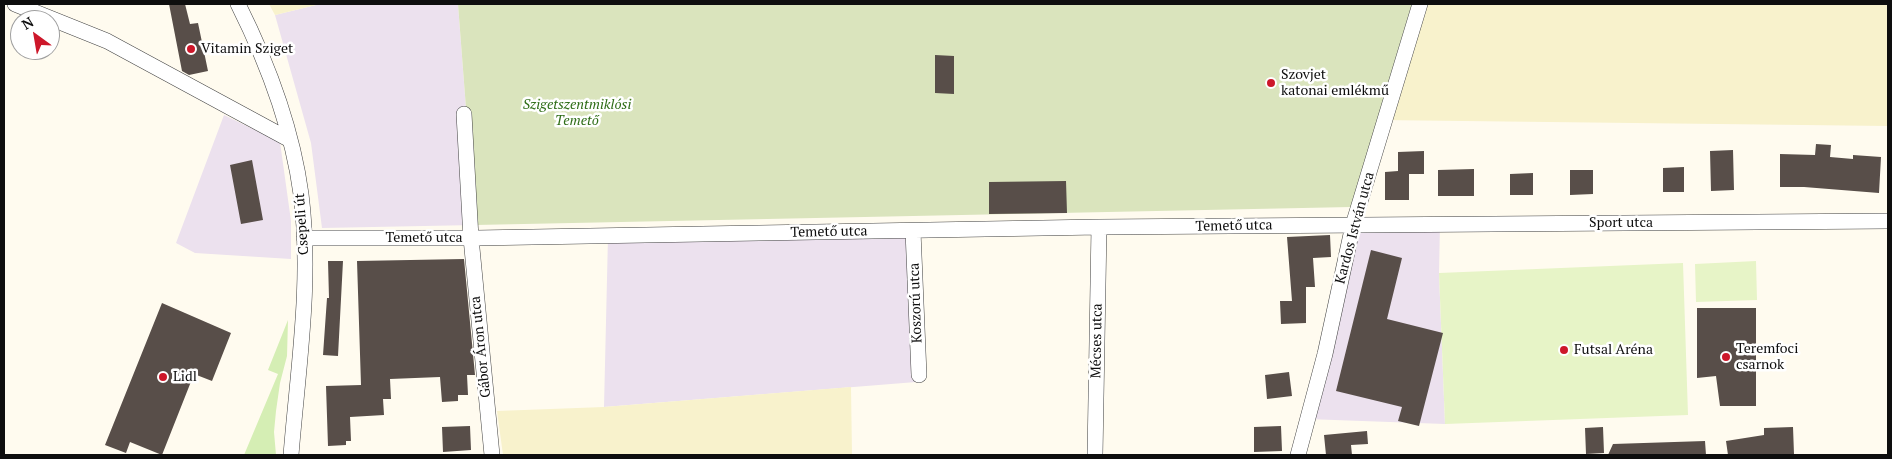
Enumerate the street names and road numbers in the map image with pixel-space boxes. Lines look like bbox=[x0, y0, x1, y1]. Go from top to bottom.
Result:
street label: Kardos István utca bbox=[1332, 170, 1378, 286]
street label: Csepeli út bbox=[291, 192, 313, 256]
street label: Sport utca bbox=[1589, 215, 1653, 231]
street label: Temető utca bbox=[1195, 217, 1273, 235]
street label: Temető utca bbox=[790, 223, 868, 241]
street label: Temető utca bbox=[385, 230, 463, 246]
street label: Koszorú utca bbox=[906, 263, 926, 343]
street label: Gábor Áron utca bbox=[467, 295, 495, 399]
street label: Mécses utca bbox=[1088, 303, 1106, 379]

